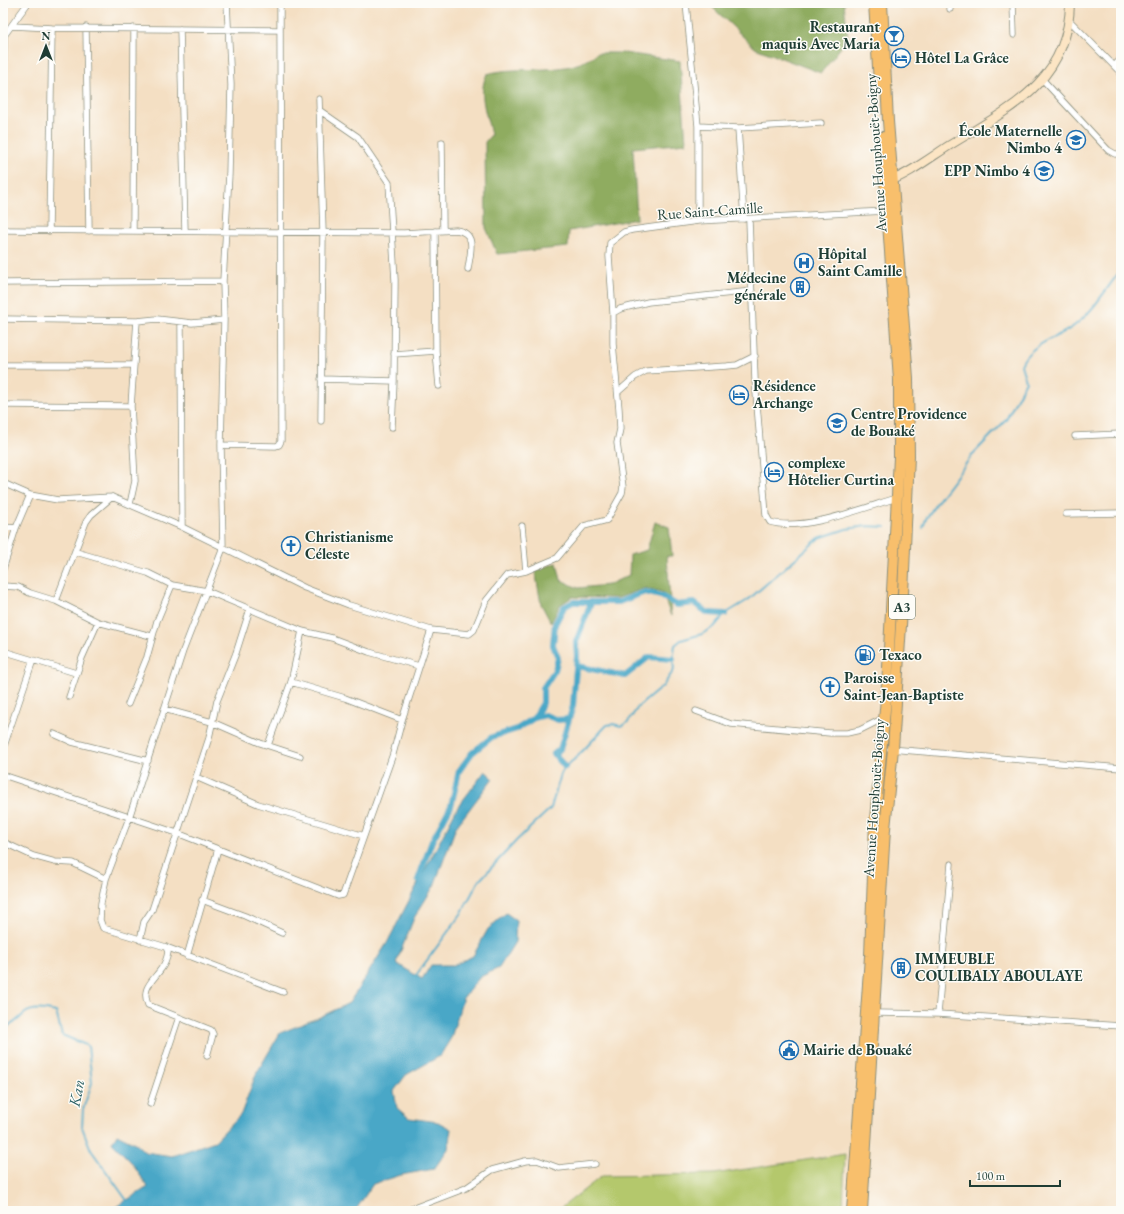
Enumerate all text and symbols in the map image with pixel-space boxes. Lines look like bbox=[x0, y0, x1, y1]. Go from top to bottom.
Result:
place label: Restaurant maquis Avec Maria bbox=[762, 17, 880, 53]
bar icon: Restaurant maquis Avec Maria bbox=[883, 25, 905, 47]
north arrow bbox=[26, 26, 66, 66]
text: N bbox=[42, 29, 51, 43]
hotel icon: Hôtel La Grâce bbox=[890, 47, 912, 69]
place label: Hôtel La Grâce bbox=[915, 48, 1009, 67]
street label: Avenue Houphouët-Boigny bbox=[860, 73, 891, 234]
place label: École Maternelle Nimbo 4 bbox=[959, 121, 1063, 157]
school or university icon: École Maternelle Nimbo 4 bbox=[1065, 129, 1087, 151]
school or university icon: EPP Nimbo 4 bbox=[1033, 160, 1055, 182]
place label: EPP Nimbo 4 bbox=[944, 161, 1031, 180]
street label: Rue Saint-Camille bbox=[657, 197, 764, 224]
place label: Hôpital Saint Camille bbox=[818, 244, 902, 280]
hospital icon: Hôpital Saint Camille bbox=[793, 252, 815, 274]
place label: Médecine générale bbox=[727, 268, 786, 304]
building icon: Médecine générale bbox=[789, 276, 811, 298]
place label: Résidence Archange bbox=[752, 376, 816, 412]
hotel icon: Résidence Archange bbox=[728, 384, 750, 406]
place label: Centre Providence de Bouaké bbox=[851, 404, 967, 440]
school or university icon: Centre Providence de Bouaké bbox=[826, 412, 848, 434]
place label: complexe Hôtelier Curtina bbox=[788, 453, 895, 489]
hotel icon: complexe Hôtelier Curtina bbox=[763, 461, 785, 483]
place label: Christianisme Céleste bbox=[305, 527, 393, 563]
church icon: Christianisme Céleste bbox=[280, 535, 302, 557]
road number: A3 bbox=[889, 595, 915, 619]
fuel station icon: Texaco bbox=[854, 644, 876, 666]
place label: Texaco bbox=[879, 645, 922, 664]
place label: Paroisse Saint-Jean-Baptiste bbox=[844, 668, 964, 704]
church icon: Paroisse Saint-Jean-Baptiste bbox=[819, 676, 841, 698]
street label: Avenue Houphouët-Boigny bbox=[858, 718, 889, 879]
place label: IMMEUBLE COULIBALY ABOULAYE bbox=[915, 949, 1083, 985]
building icon: IMMEUBLE COULIBALY ABOULAYE bbox=[890, 957, 912, 979]
public building icon: Mairie de Bouaké bbox=[778, 1039, 800, 1061]
place label: Mairie de Bouaké bbox=[803, 1040, 912, 1059]
water label: Kan bbox=[63, 1078, 89, 1109]
scale bar bbox=[970, 1162, 1060, 1188]
text: 100 m bbox=[976, 1168, 1006, 1184]

